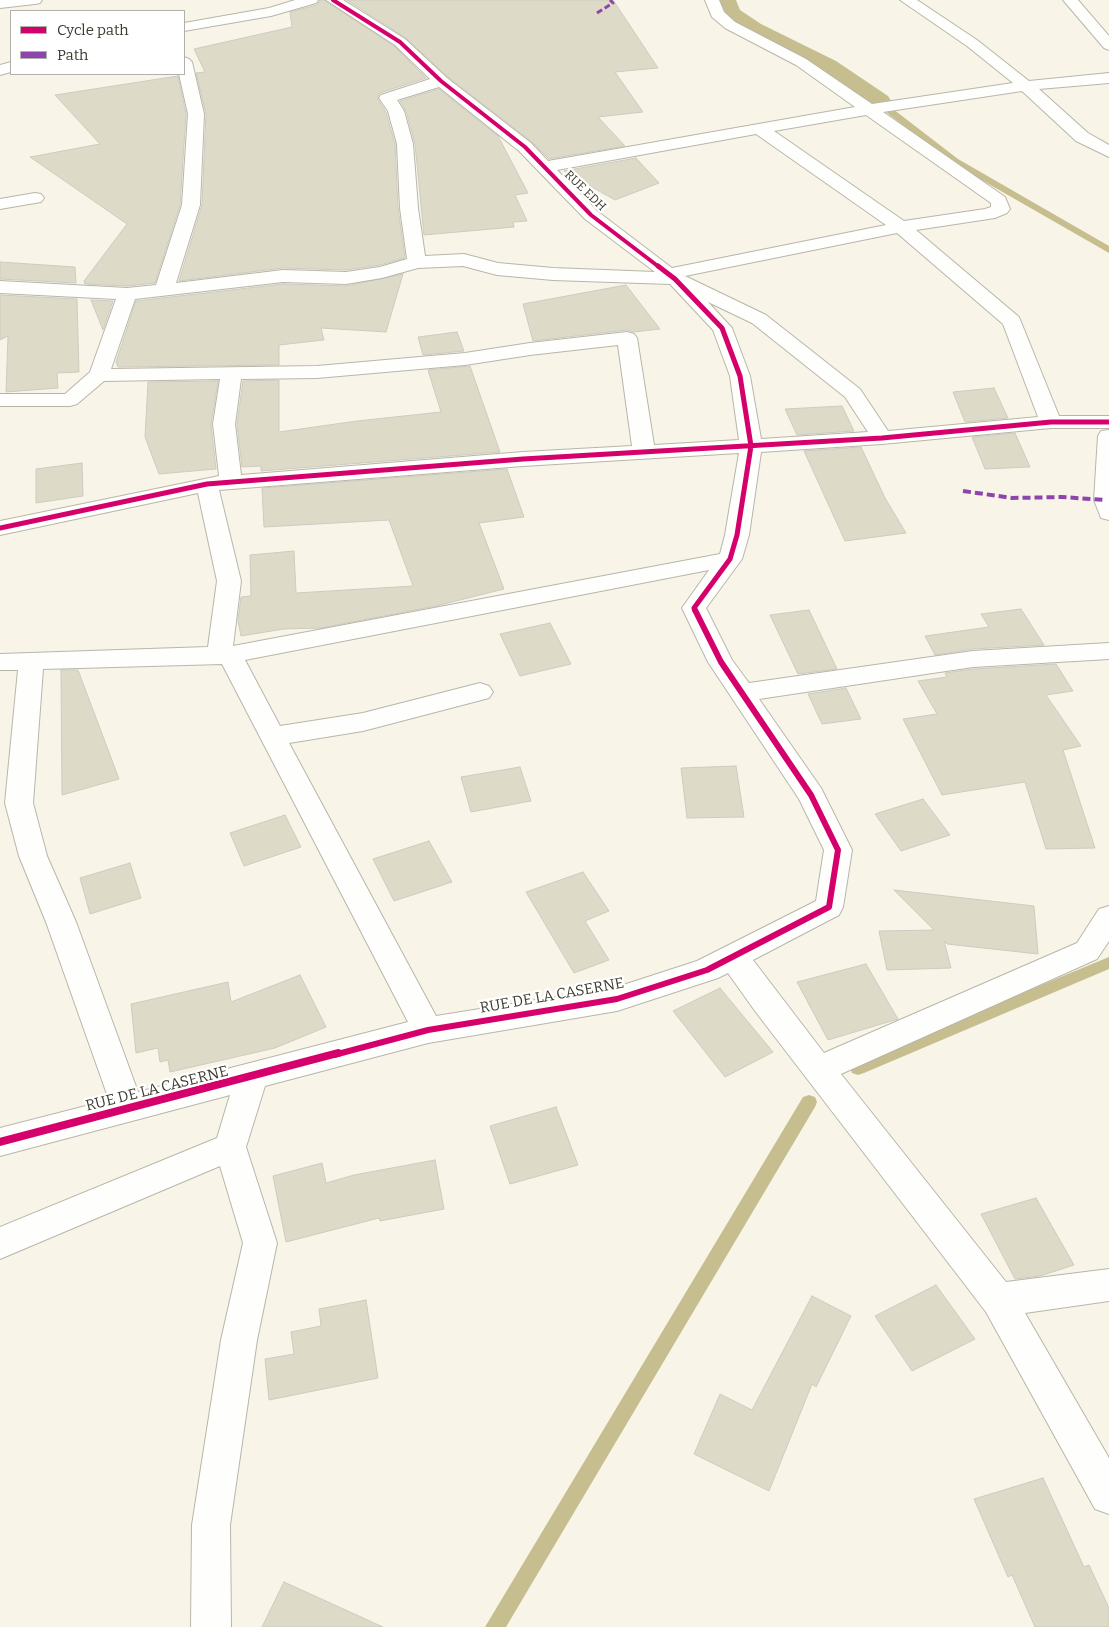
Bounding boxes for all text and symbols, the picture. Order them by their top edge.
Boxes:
legend [10,10,185,75]
text: Cycle path [57,21,129,39]
text: Path [57,46,88,64]
street label: RUE EDH [561,168,609,214]
street label: RUE DE LA CASERNE [478,974,626,1018]
street label: RUE DE LA CASERNE [84,1063,230,1115]

